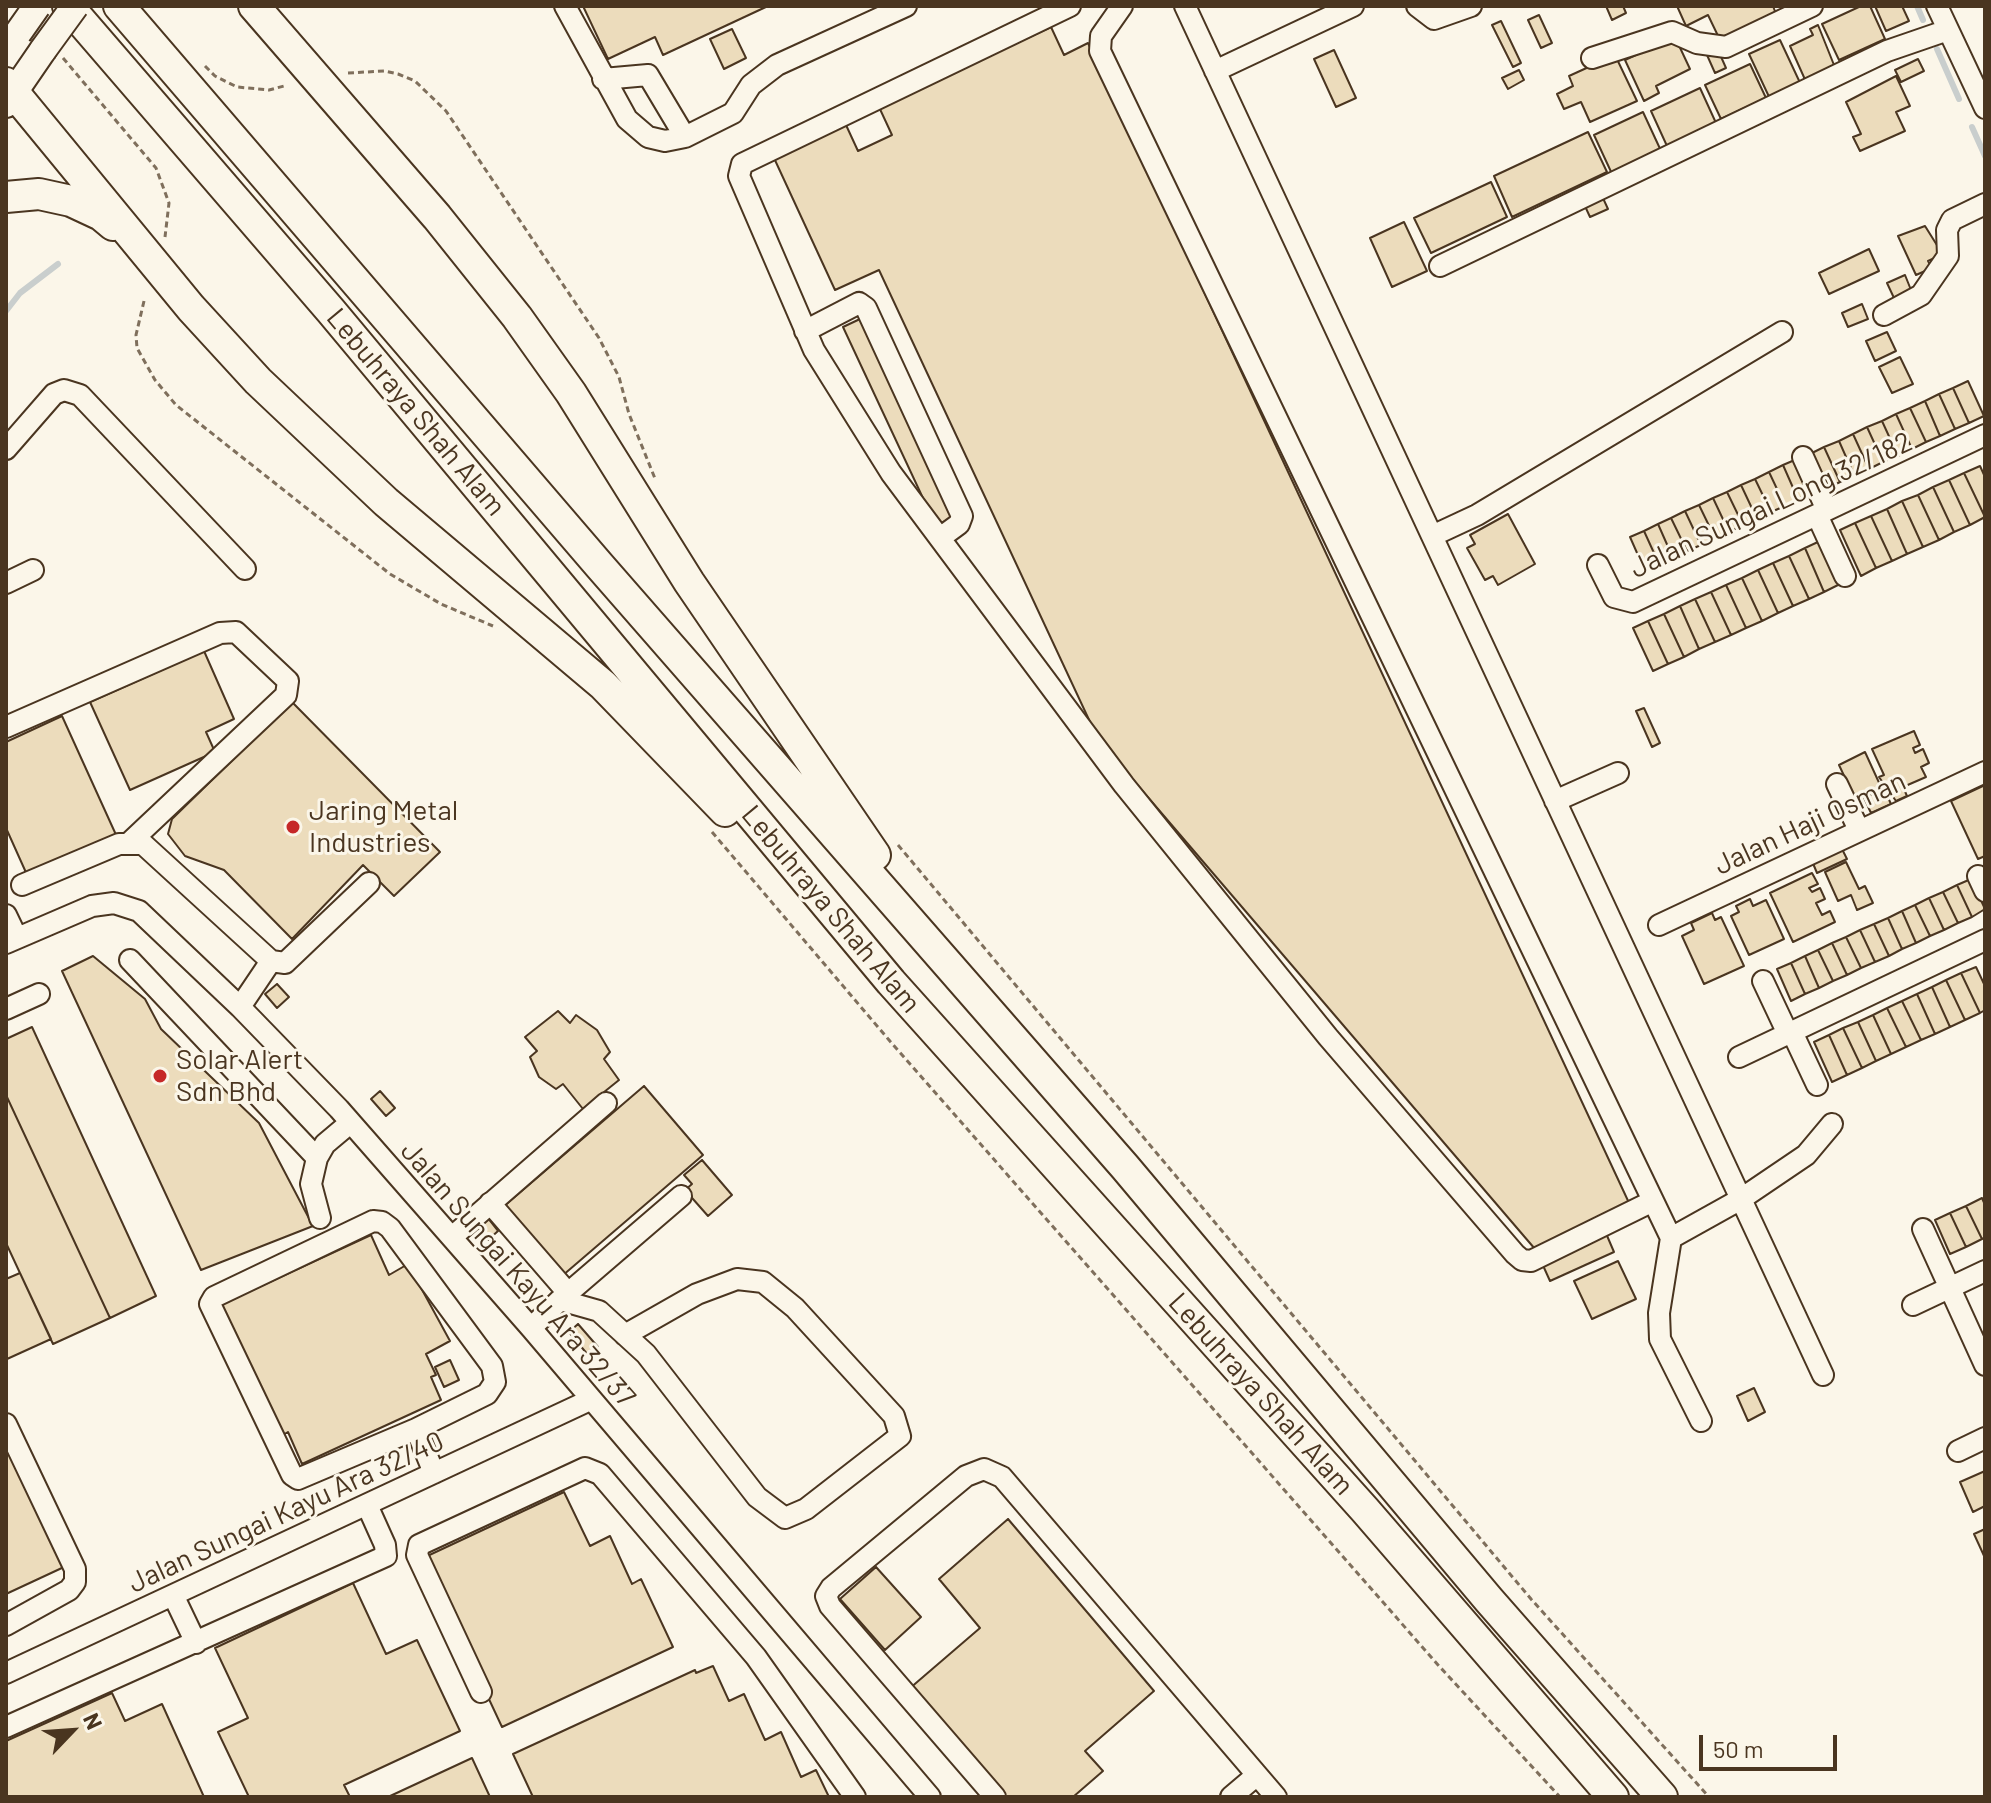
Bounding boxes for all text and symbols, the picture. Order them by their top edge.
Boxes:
street label: Lebuhraya Shah Alam [319,301,513,523]
street label: Jalan Sungai Long 32/182 [1625,425,1917,585]
street label: Jalan Haji Osman [1709,764,1911,882]
place label: Jaring Metal Industries [309,794,458,860]
street label: Lebuhraya Shah Alam [734,798,928,1020]
marker: Jaring Metal Industries [284,818,302,836]
place label: Solar Alert Sdn Bhd [176,1043,303,1109]
marker: Solar Alert Sdn Bhd [151,1067,169,1085]
street label: Jalan Sungai Kayu Ara 32/37 [394,1134,642,1414]
street label: Lebuhraya Shah Alam [1161,1286,1361,1502]
street label: Jalan Sungai Kayu Ara 32/40 [123,1424,449,1600]
north arrow [32,1691,112,1771]
text: N [79,1709,109,1733]
scale bar [1703,1719,1841,1769]
text: 50 m [1713,1734,1764,1763]

